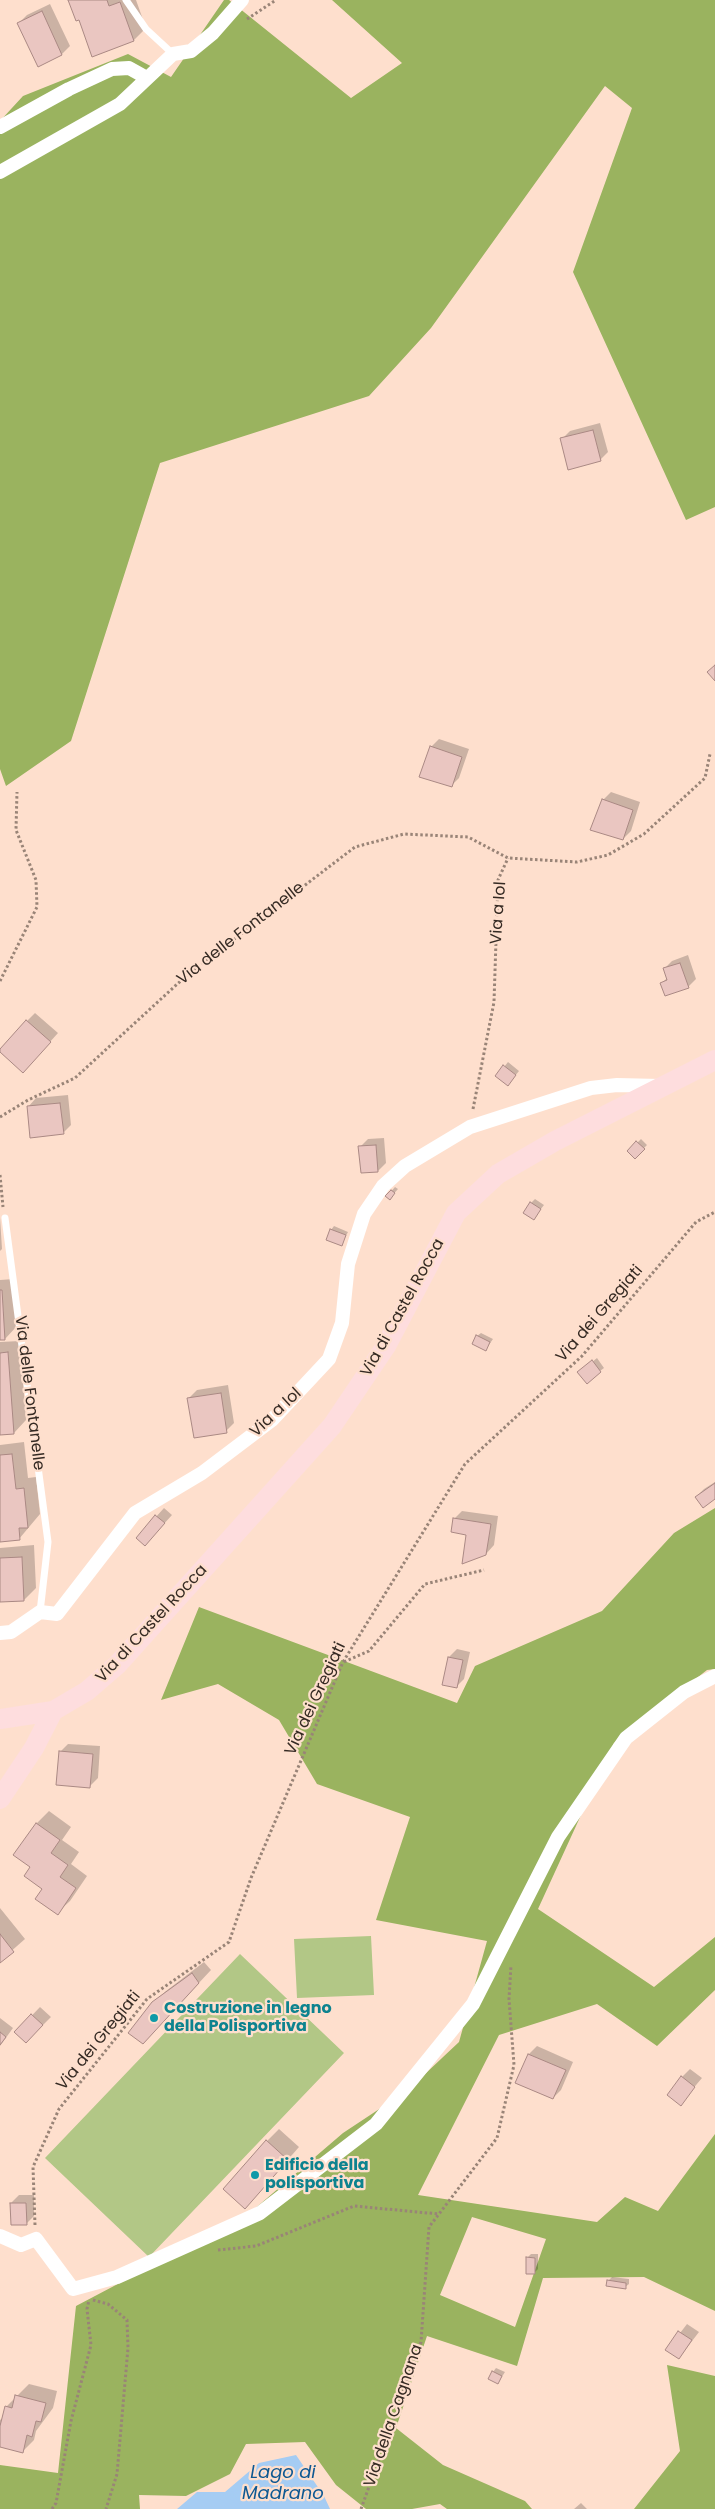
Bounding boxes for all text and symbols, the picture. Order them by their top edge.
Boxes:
street label: Via delle Fontanelle [174,878,308,990]
street label: Via a Iol [487,881,511,945]
street label: Via di Castel Rocca [357,1236,449,1380]
street label: Via dei Gregiati [553,1261,647,1367]
street label: Via delle Fontanelle [10,1315,48,1471]
street label: Via a Iol [246,1384,306,1442]
street label: Via di Castel Rocca [92,1561,212,1687]
street label: Via dei Gregiati [281,1639,351,1759]
street label: Via dei Gregiati [53,1987,145,2095]
place label: Costruzione in legno della Polisportiva [164,1999,332,2037]
marker: Costruzione in legno della Polisportiva [148,2012,160,2024]
place label: Edificio della polisportiva [265,2156,369,2194]
marker: Edificio della polisportiva [249,2169,261,2181]
street label: Via della Cagnana [361,2342,427,2490]
water label: Lago di Madrano [242,2462,324,2504]

